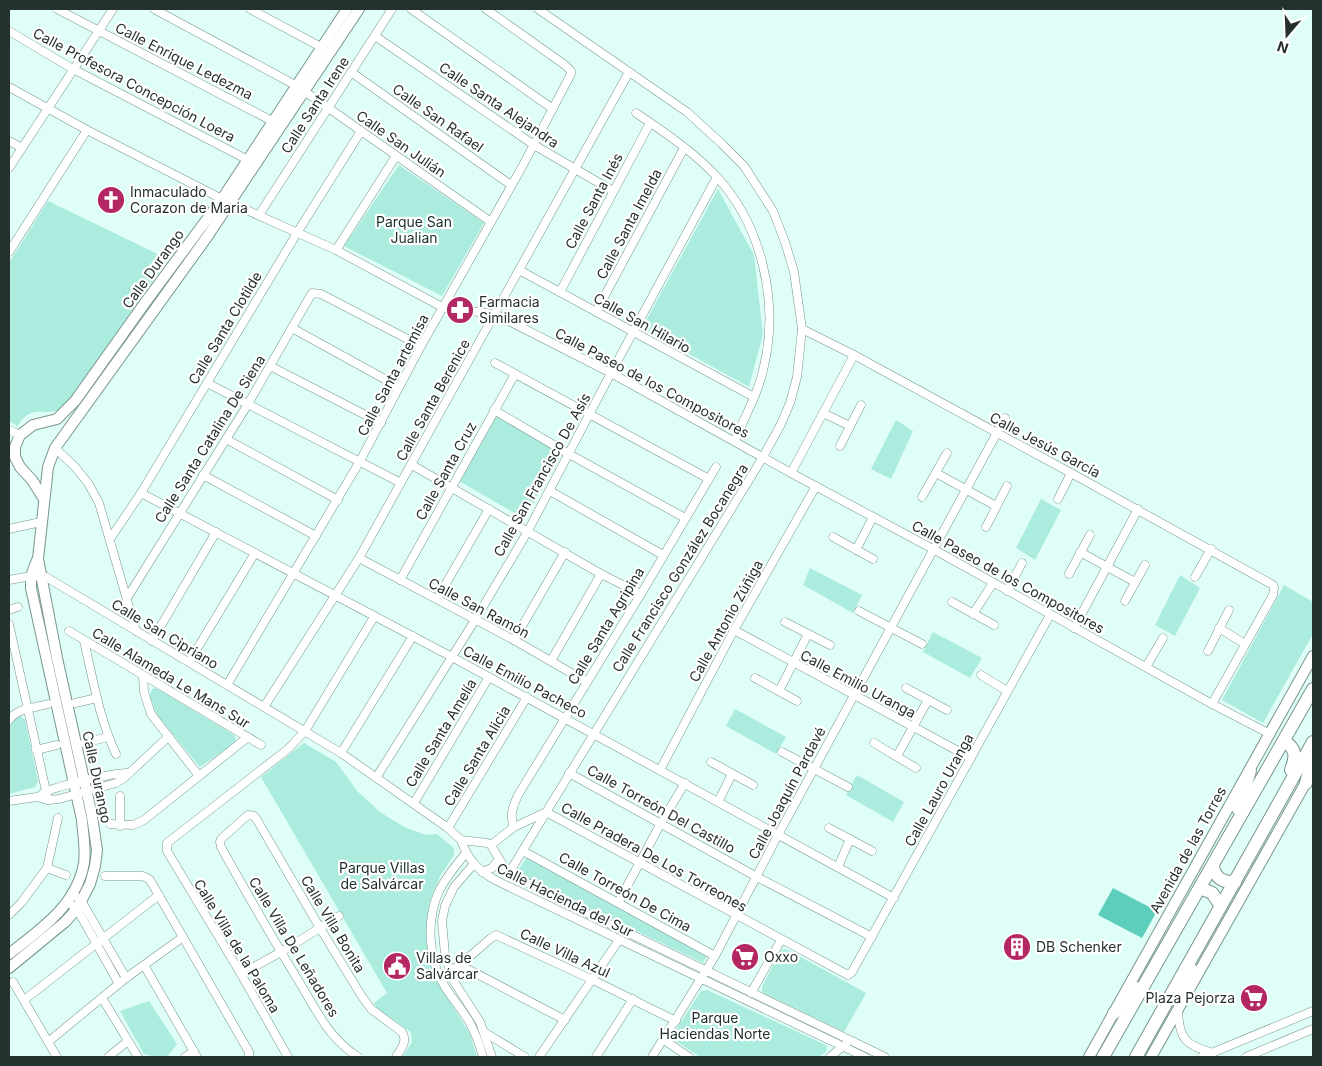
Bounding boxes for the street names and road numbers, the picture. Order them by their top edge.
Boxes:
street label: Calle Enrique Ledezma [113,18,256,103]
street label: Calle Profesora Concepción Loera [30,24,238,145]
street label: Calle Santa Irene [277,53,352,156]
street label: Calle Santa Alejandra [436,58,562,151]
street label: Calle San Rafael [390,80,487,155]
street label: Calle San Julián [353,106,449,181]
street label: Calle Santa Inés [561,150,626,252]
street label: Calle Santa Imelda [592,166,665,282]
street label: Calle Durango [118,226,187,312]
street label: Calle Santa Clotilde [184,268,265,387]
street label: Calle San Hilario [591,289,694,356]
street label: Calle Santa artemisa [353,311,432,439]
street label: Calle Paseo de los Compositores [552,324,752,441]
street label: Calle Santa Berenice [392,336,473,464]
street label: Calle Santa Catalina De Siena [151,352,268,526]
street label: Calle San Francisco De Asís [489,390,594,560]
street label: Calle Jesús García [987,408,1103,481]
street label: Calle Santa Cruz [411,419,480,523]
street label: Calle Francisco González Bocanegra [608,460,751,675]
street label: Calle Paseo de los Compositores [909,516,1107,637]
street label: Calle Antonio Zúñiga [685,557,766,685]
street label: Calle Santa Agripina [564,564,647,687]
street label: Calle San Ramón [426,574,533,641]
street label: Calle San Cipriano [109,595,222,672]
street label: Calle Alameda Le Mans Sur [89,624,253,732]
street label: Calle Emilio Pacheco [460,642,590,721]
street label: Calle Emilio Uranga [798,646,919,721]
street label: Calle Santa Amelía [402,676,480,790]
street label: Calle Santa Alicia [440,702,513,809]
street label: Calle Joaquín Pardavé [744,724,829,862]
street label: Calle Durango [79,729,116,825]
street label: Calle Lauro Uranga [900,730,977,849]
street label: Calle Torreón Del Castillo [584,761,738,856]
street label: Avenida de las Torres [1146,783,1229,916]
street label: Calle Pradera De Los Torreones [558,798,750,915]
street label: Calle Torreón De Cima [556,848,694,935]
street label: Calle Hacienda del Sur [494,859,636,940]
street label: Calle Villa Bonita [298,872,369,975]
street label: Calle Villa De Leñadores [246,874,343,1020]
street label: Calle Villa de la Paloma [191,876,284,1016]
street label: Calle Villa Azul [517,924,613,981]

